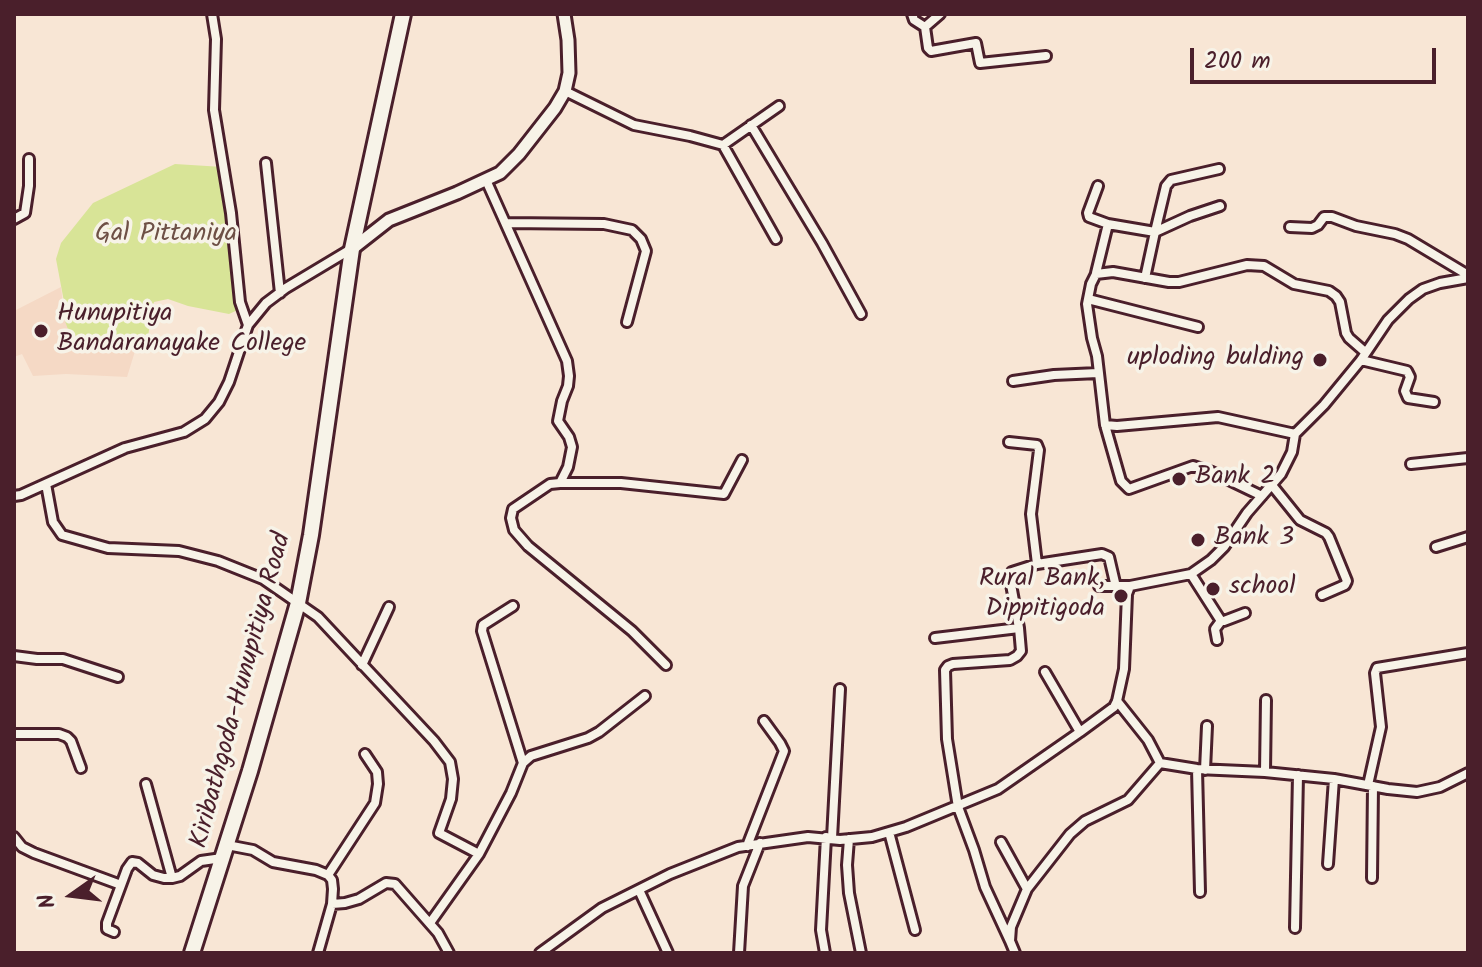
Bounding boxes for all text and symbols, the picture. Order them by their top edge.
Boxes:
scale bar [1194,32,1440,82]
text: 200 m [1204,42,1271,81]
park label: Gal Pittaniya [95,220,237,252]
place label: Hunupitiya Bandaranayake College [57,300,306,362]
marker: Hunupitiya Bandaranayake College [32,322,50,340]
place label: uploding bulding [1127,344,1304,376]
marker: uploding bulding [1311,351,1329,369]
place label: Bank 2 [1195,463,1275,495]
marker: Bank 2 [1170,470,1188,488]
place label: Bank 3 [1214,524,1294,556]
street label: Kiribathgoda-Hunupitiya Road [186,530,300,852]
marker: Bank 3 [1189,531,1207,549]
place label: Rural Bank, Dippitigoda [979,565,1105,626]
place label: school [1229,573,1296,605]
marker: school [1204,580,1222,598]
marker: Rural Bank, Dippitigoda [1112,587,1130,605]
north arrow [32,855,112,935]
text: N [30,890,67,912]

